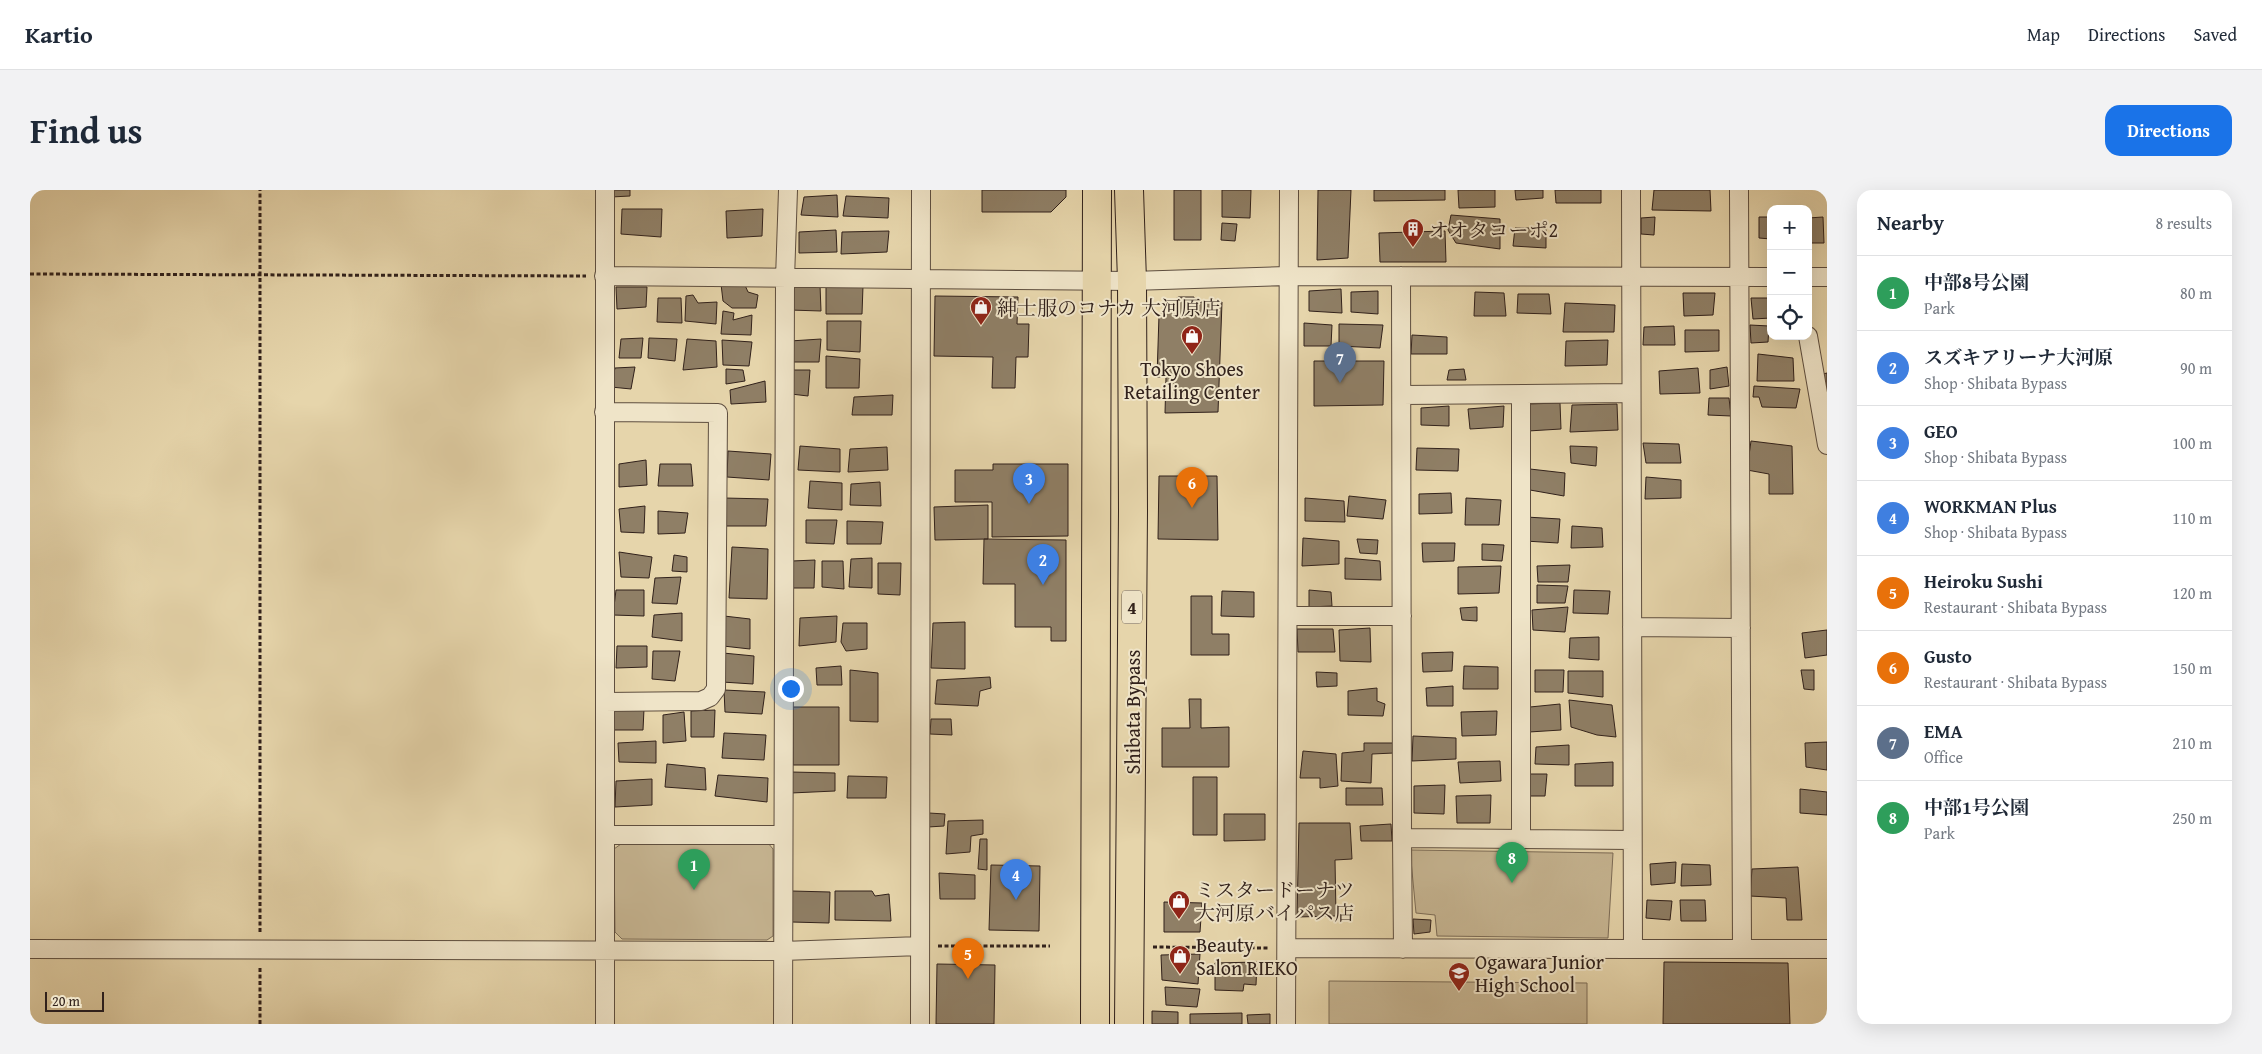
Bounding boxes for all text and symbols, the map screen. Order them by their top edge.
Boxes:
text: Kartio [25,17,93,52]
text: Map [2027,21,2060,48]
text: Directions [2088,21,2165,48]
text: Saved [2193,21,2237,48]
text: Find us [30,105,143,156]
button: Directions [2105,105,2232,156]
map controls [1767,205,1812,340]
button: + [1767,205,1812,250]
text: Nearby [1877,207,1944,238]
text: 8 results [2155,211,2212,235]
place label: オオタコーポ2 [1429,215,1558,244]
building icon: オオタコーポ2 [1401,217,1425,248]
button: − [1767,250,1812,295]
text: 中部8号公園 [1924,268,2029,296]
text: 1 [1889,281,1897,305]
text: 80 m [2180,281,2212,305]
place label: 紳士服のコナカ 大河原店 [997,293,1221,322]
shop icon: 紳士服のコナカ 大河原店 [969,295,993,326]
button: locate [1767,295,1812,340]
text: Park [1924,296,1955,320]
shop icon: Tokyo Shoes Retailing Center [1180,324,1204,355]
pin: 7 [1324,342,1356,383]
text: スズキアリーナ大河原 [1924,343,2113,371]
place label: Tokyo Shoes Retailing Center [1124,354,1260,406]
text: 2 [1889,356,1897,380]
text: 90 m [2180,356,2212,380]
text: Shop · Shibata Bypass [1924,371,2067,395]
text: GEO [1924,417,1958,445]
text: 3 [1889,431,1897,455]
text: 100 m [2172,431,2212,455]
text: Shop · Shibata Bypass [1924,445,2067,469]
pin: 3 [1013,463,1045,504]
pin: 6 [1176,467,1208,508]
text: WORKMAN Plus [1924,492,2057,520]
text: 4 [1889,506,1897,530]
text: 110 m [2172,506,2212,530]
text: Shop · Shibata Bypass [1924,520,2067,544]
pin: 2 [1027,544,1059,585]
text: Heiroku Sushi [1924,567,2043,595]
text: 5 [1889,581,1897,605]
text: 120 m [2172,581,2212,605]
road number: 4 [1122,591,1142,624]
text: Restaurant · Shibata Bypass [1924,595,2107,619]
text: Gusto [1924,642,1972,670]
street label: Shibata Bypass [1118,650,1147,774]
text: 6 [1889,656,1897,680]
text: 150 m [2172,656,2212,680]
text: Restaurant · Shibata Bypass [1924,670,2107,694]
your location [778,676,804,702]
text: EMA [1924,717,1963,745]
text: 7 [1889,731,1897,755]
text: 210 m [2172,731,2212,755]
text: Office [1924,745,1963,769]
text: 中部1号公園 [1924,793,2029,821]
text: 8 [1889,806,1897,830]
text: 250 m [2172,806,2212,830]
text: Park [1924,821,1955,845]
pin: 8 [1496,842,1528,883]
pin: 1 [678,849,710,890]
pin: 4 [1000,859,1032,900]
place label: ミスタードーナツ 大河原バイパス店 [1195,875,1355,927]
shop icon: ミスタードーナツ 大河原バイパス店 [1167,889,1191,920]
place label: Beauty Salon RIEKO [1196,930,1298,982]
pin: 5 [952,938,984,979]
shop icon: Beauty Salon RIEKO [1168,944,1192,975]
place label: Ogawara Junior High School [1475,947,1604,999]
school or university icon: Ogawara Junior High School [1447,961,1471,992]
scale bar [45,989,104,1012]
text: 20 m [52,991,80,1011]

